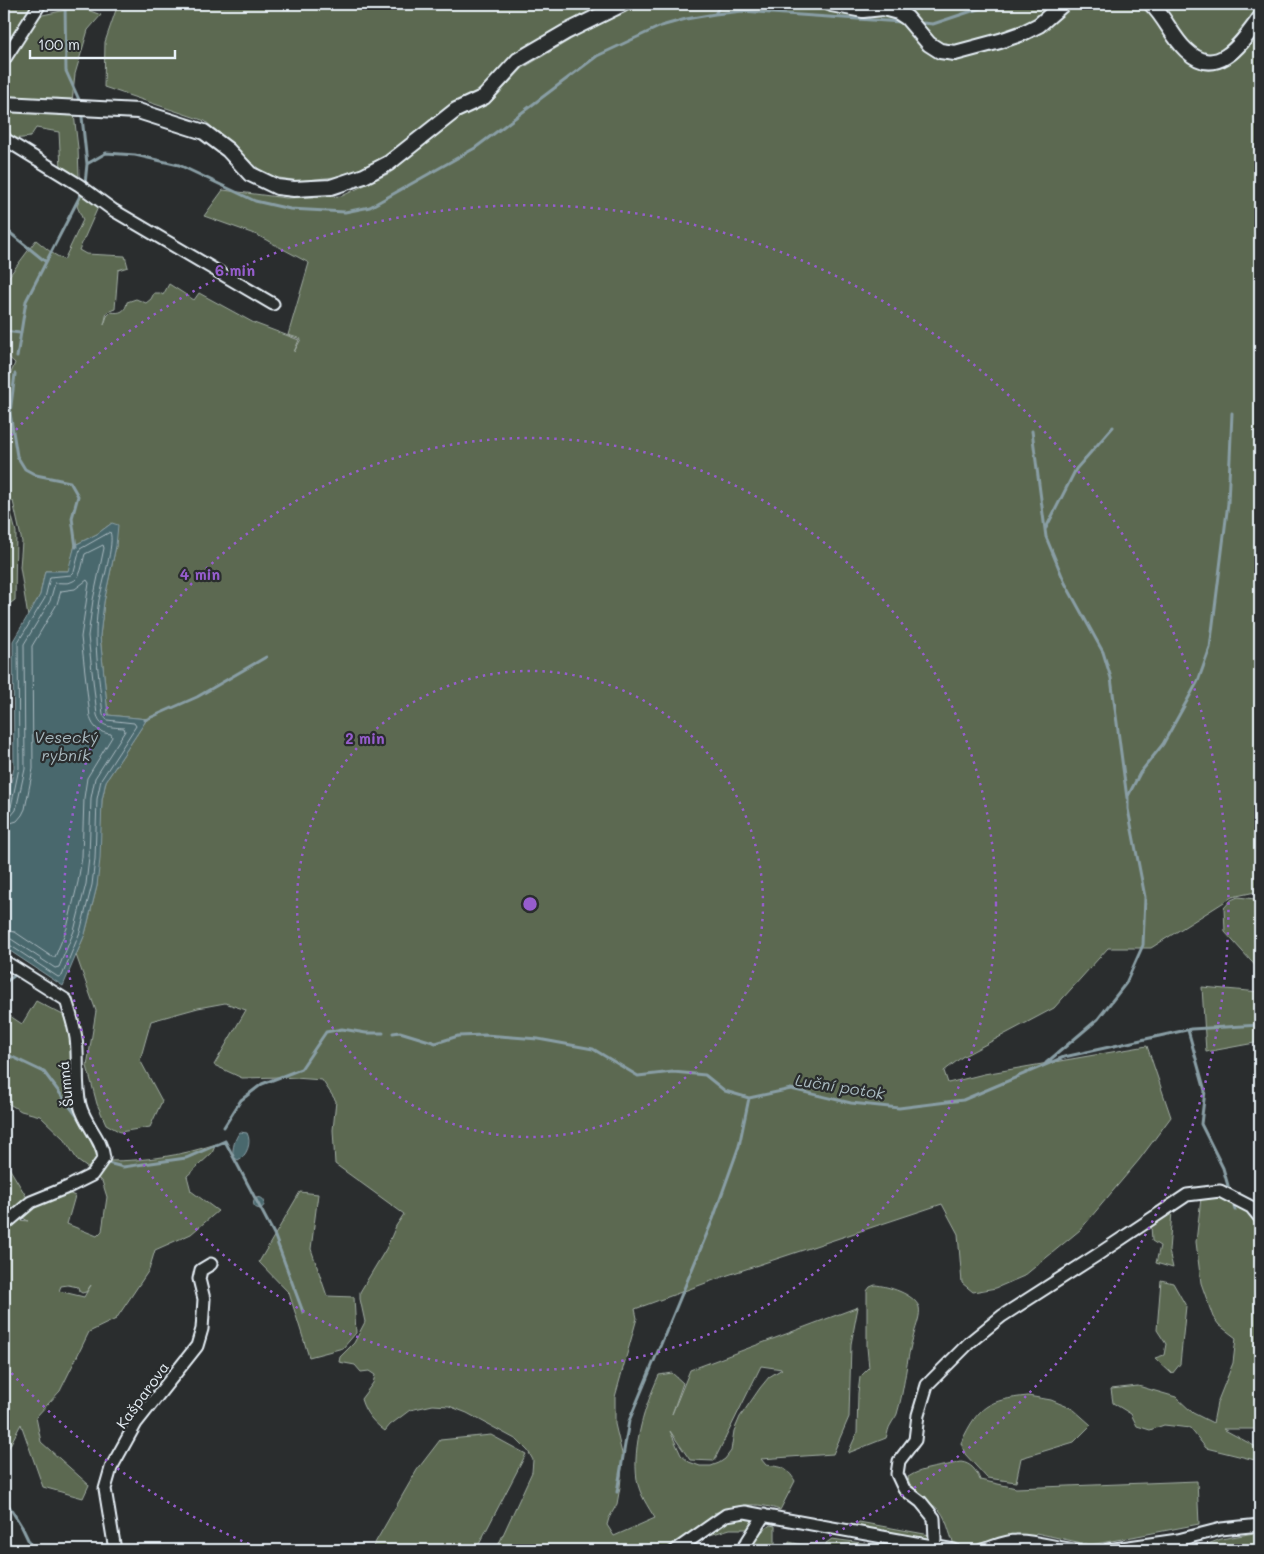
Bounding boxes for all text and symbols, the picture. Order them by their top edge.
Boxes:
scale bar [30,28,175,60]
text: 100 m [38,34,80,54]
text: 6 min [215,260,255,280]
text: 4 min [180,564,220,584]
water label: Vesecký rybník [34,726,99,765]
text: 2 min [345,728,385,748]
centre of rings [521,895,539,913]
street label: Šumná [53,1060,77,1108]
water label: Luční potok [794,1069,887,1103]
street label: Kašparova [111,1358,173,1432]

